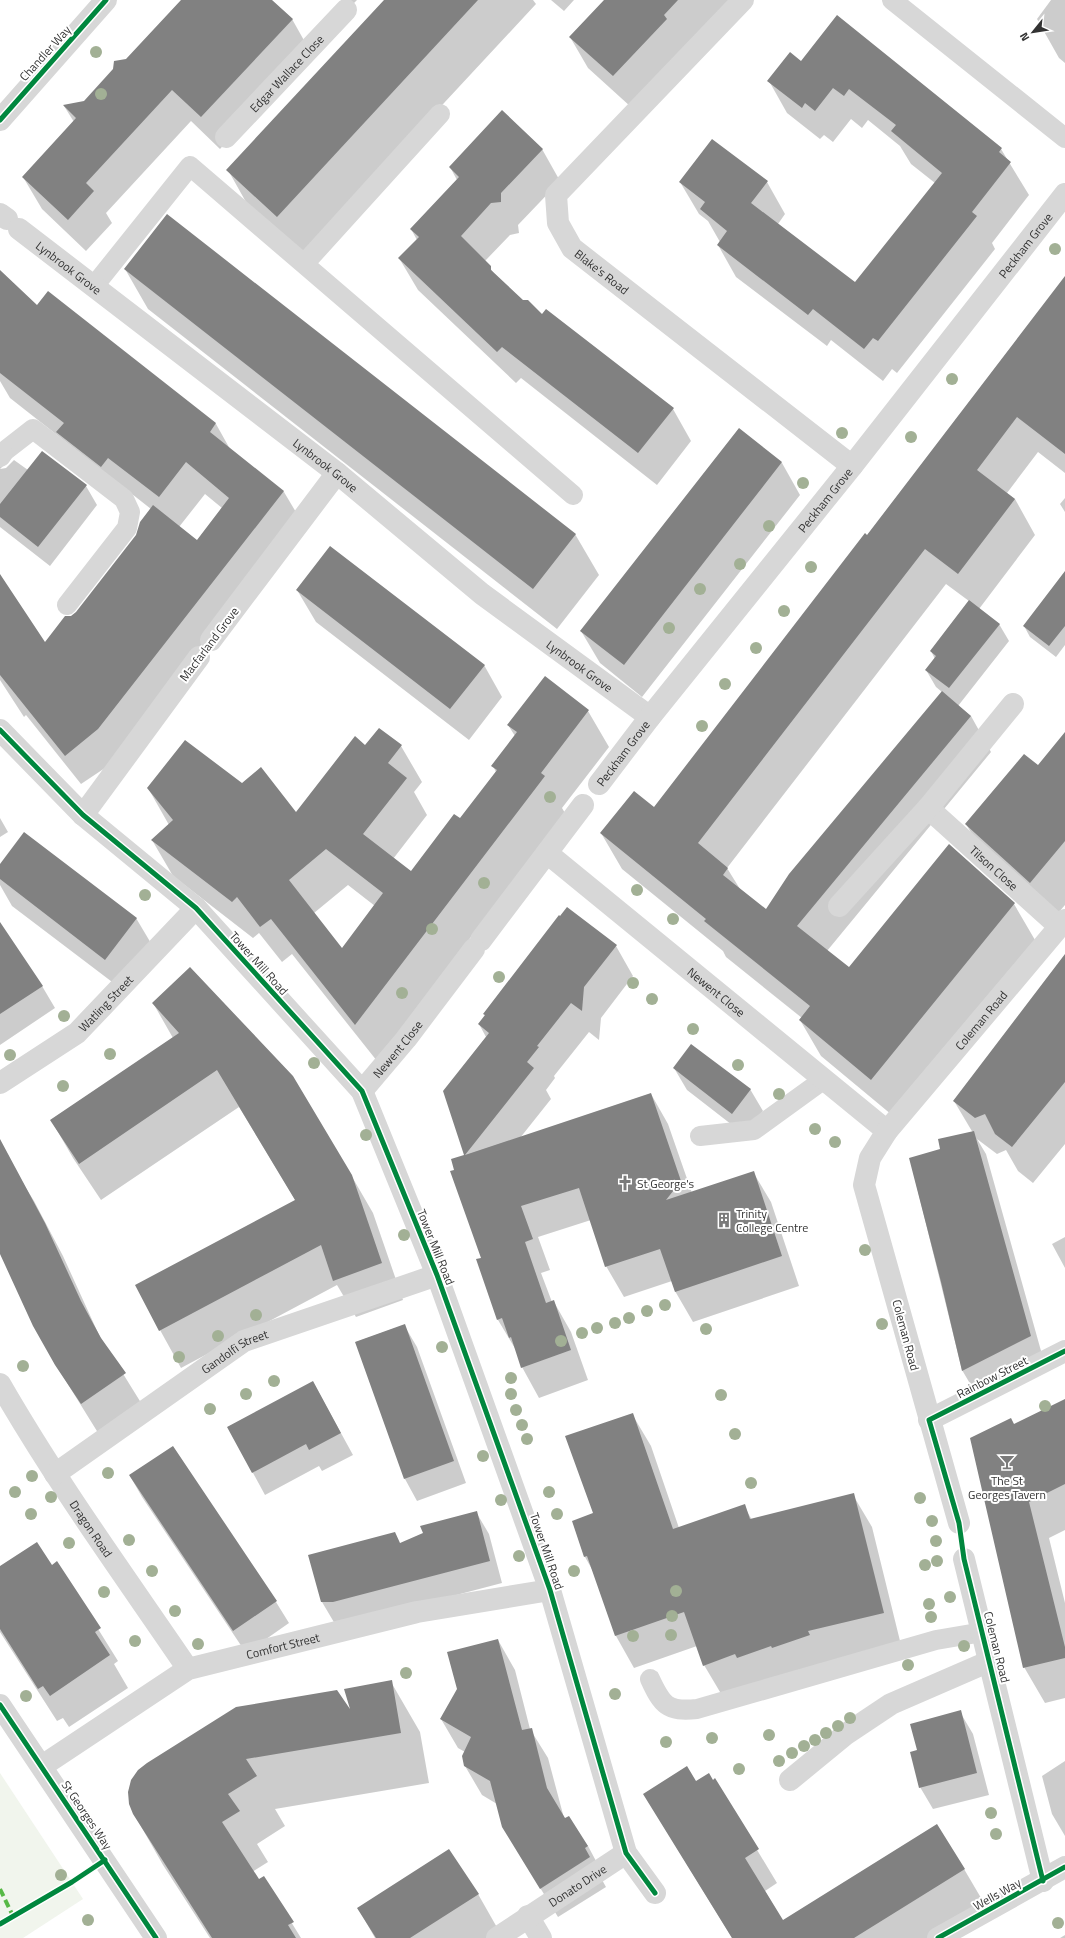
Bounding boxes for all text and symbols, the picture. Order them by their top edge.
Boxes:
north arrow [1013,12,1053,52]
street label: Chandler Way [15,21,75,85]
street label: Edgar Wallace Close [245,30,328,116]
text: N [1016,30,1033,44]
street label: Peckham Grove [993,208,1057,282]
street label: Lynbrook Grove [32,236,106,299]
street label: Blake's Road [571,244,633,299]
street label: Lynbrook Grove [289,433,363,497]
street label: Peckham Grove [793,463,857,536]
street label: Macfarland Grove [175,603,243,685]
street label: Lynbrook Grove [543,635,617,696]
street label: Peckham Grove [591,716,654,790]
street label: Tilson Close [965,840,1023,895]
street label: Tower Mill Road [225,927,293,999]
street label: Newent Close [683,962,750,1021]
street label: Watling Street [74,970,138,1036]
street label: Coleman Road [950,986,1011,1054]
street label: Newent Close [368,1016,427,1082]
church icon: St George's [616,1174,634,1192]
place label: St George's [637,1174,695,1193]
place label: Trinity College Centre [736,1204,808,1237]
street label: Tower Mill Road [412,1206,460,1288]
building icon: Trinity College Centre [715,1211,733,1229]
street label: Coleman Road [887,1297,925,1373]
street label: Gandolfi Street [197,1324,271,1378]
street label: Rainbow Street [953,1351,1032,1403]
bar icon: The St Georges Tavern [998,1453,1016,1471]
place label: The St Georges Tavern [968,1471,1046,1504]
street label: Dragon Road [65,1496,118,1561]
street label: Tower Mill Road [525,1510,569,1592]
street label: Coleman Road [979,1609,1015,1685]
street label: Comfort Street [244,1627,322,1664]
street label: St Georges Way [57,1777,117,1854]
street label: Donato Drive [544,1859,610,1911]
street label: Wells Way [969,1873,1025,1915]

